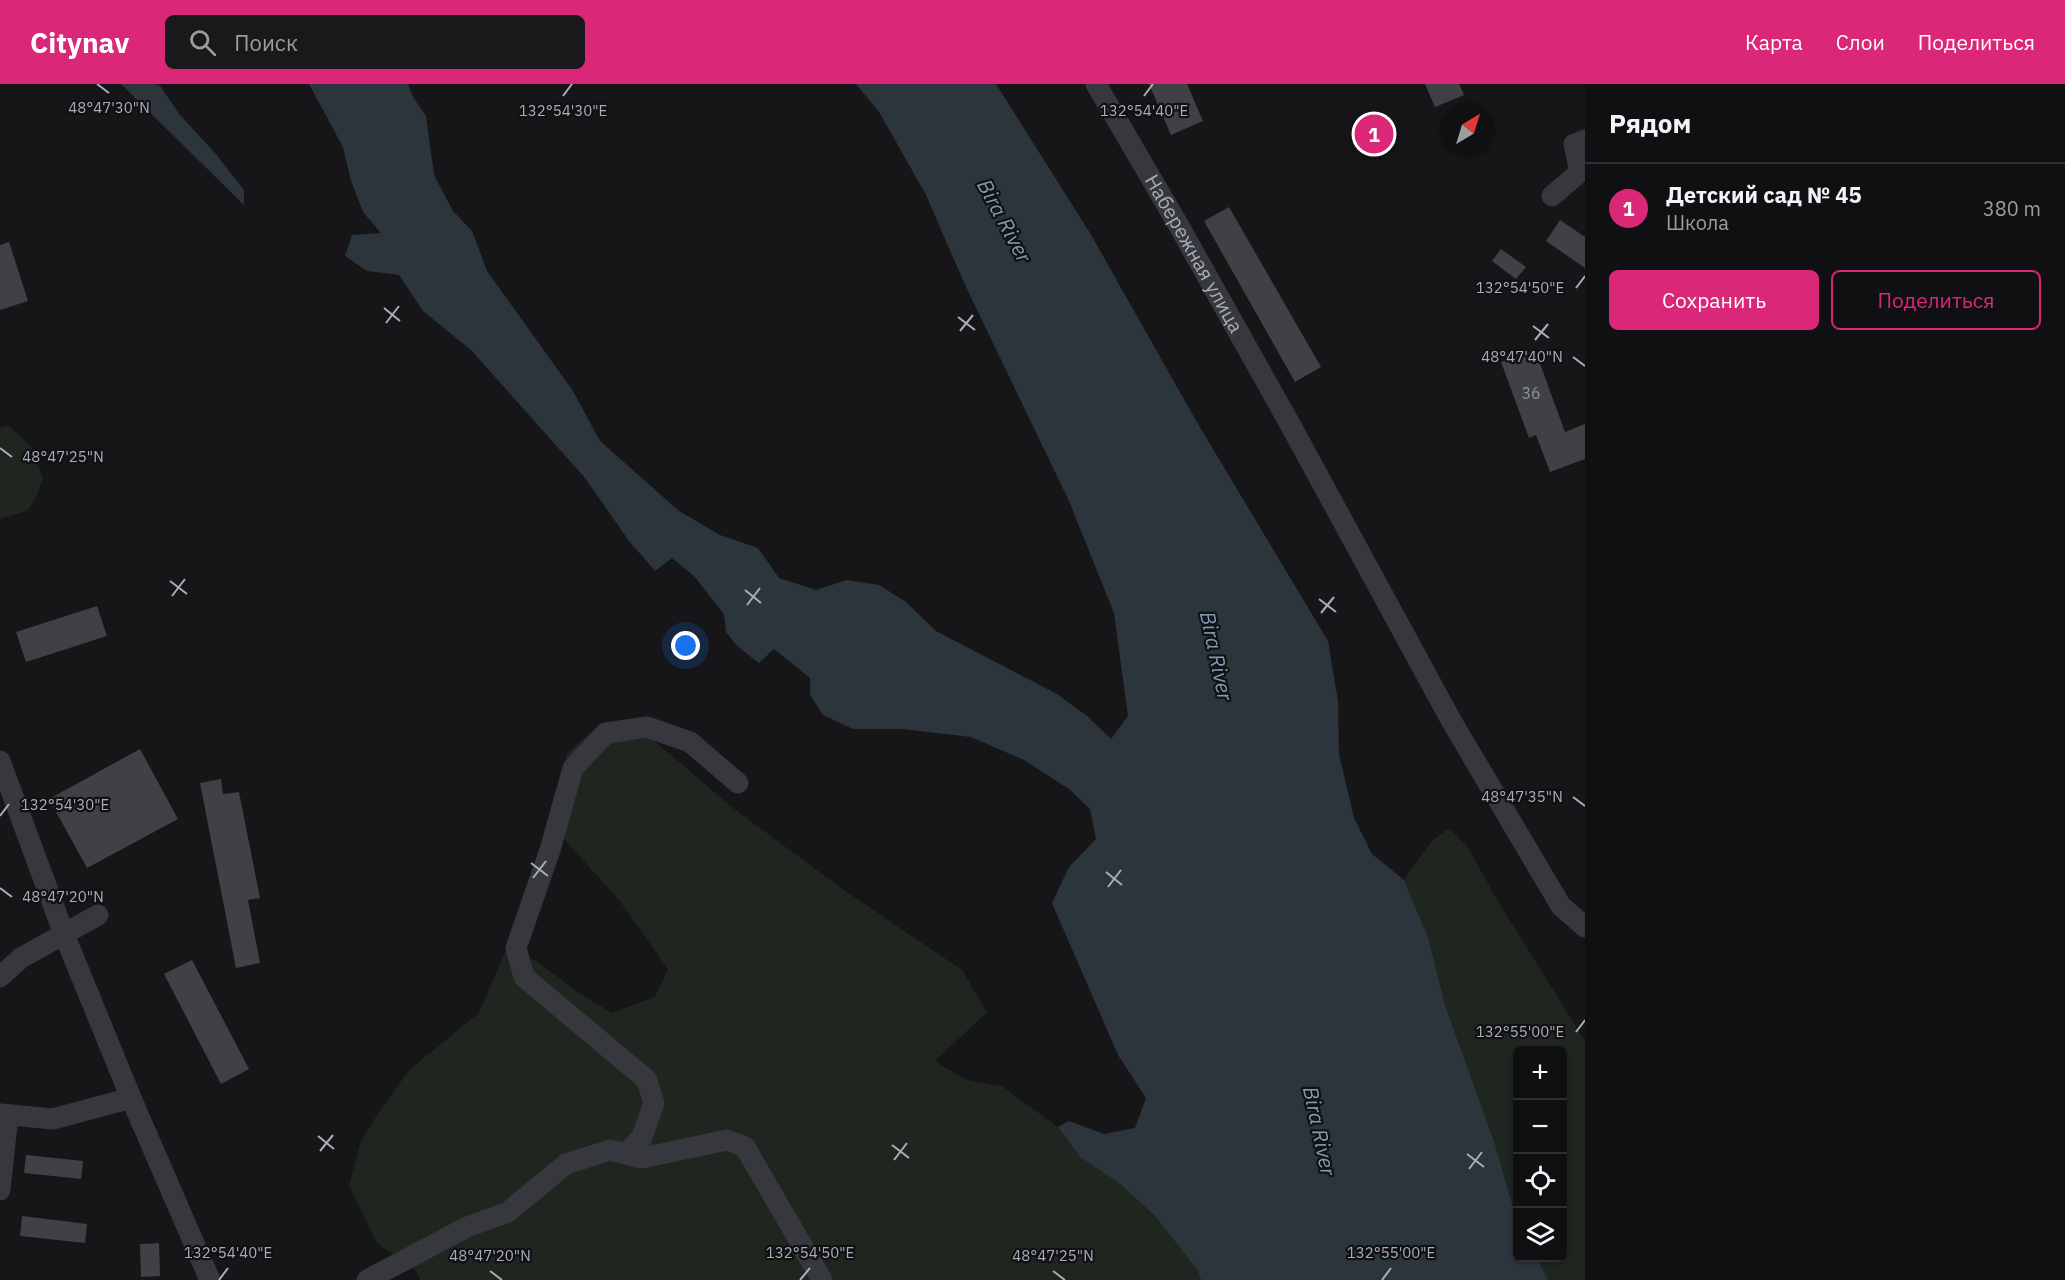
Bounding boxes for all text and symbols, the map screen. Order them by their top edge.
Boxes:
search box [165,15,585,69]
text: Citynav [30,24,129,61]
icon: search [186,26,219,59]
text: Поиск [234,28,298,57]
text: Карта [1745,28,1803,56]
text: Слои [1836,28,1885,56]
text: Поделиться [1918,28,2035,56]
text: 48°47'30"N [68,98,150,117]
text: 132°54'30"E [519,101,607,120]
text: 132°54'40"E [1100,101,1188,120]
north arrow [1441,102,1495,156]
text: Рядом [1609,106,1691,140]
pin: 1 [1354,112,1394,156]
street label: Набережная улица [1139,169,1250,338]
water label: Bira River [971,174,1039,268]
text: Детский сад № 45 [1666,180,1862,209]
text: 1 [1623,195,1635,222]
text: 380 m [1983,195,2041,222]
text: Школа [1666,209,1729,236]
button: Сохранить [1609,270,1819,330]
button: Поделиться [1831,270,2041,330]
text: 132°54'50"E [1476,278,1564,297]
text: 48°47'40"N [1481,347,1563,366]
house number: 36 [1521,383,1541,403]
text: 48°47'25"N [22,447,104,466]
water label: Bira River [1194,609,1240,704]
your location [671,631,700,660]
text: 48°47'35"N [1481,787,1563,806]
text: 132°54'30"E [21,795,109,814]
text: 48°47'20"N [22,887,104,906]
text: 132°55'00"E [1476,1022,1564,1041]
map controls [1513,1046,1567,1262]
button: + [1513,1046,1567,1100]
water label: Bira River [1297,1084,1343,1179]
button: − [1513,1100,1567,1154]
button: locate [1513,1154,1567,1208]
button: layers [1513,1208,1567,1262]
text: 132°54'40"E [184,1243,272,1262]
text: 132°54'50"E [766,1243,854,1262]
text: 132°55'00"E [1347,1243,1435,1262]
text: 48°47'20"N [449,1246,531,1265]
text: 48°47'25"N [1012,1246,1094,1265]

